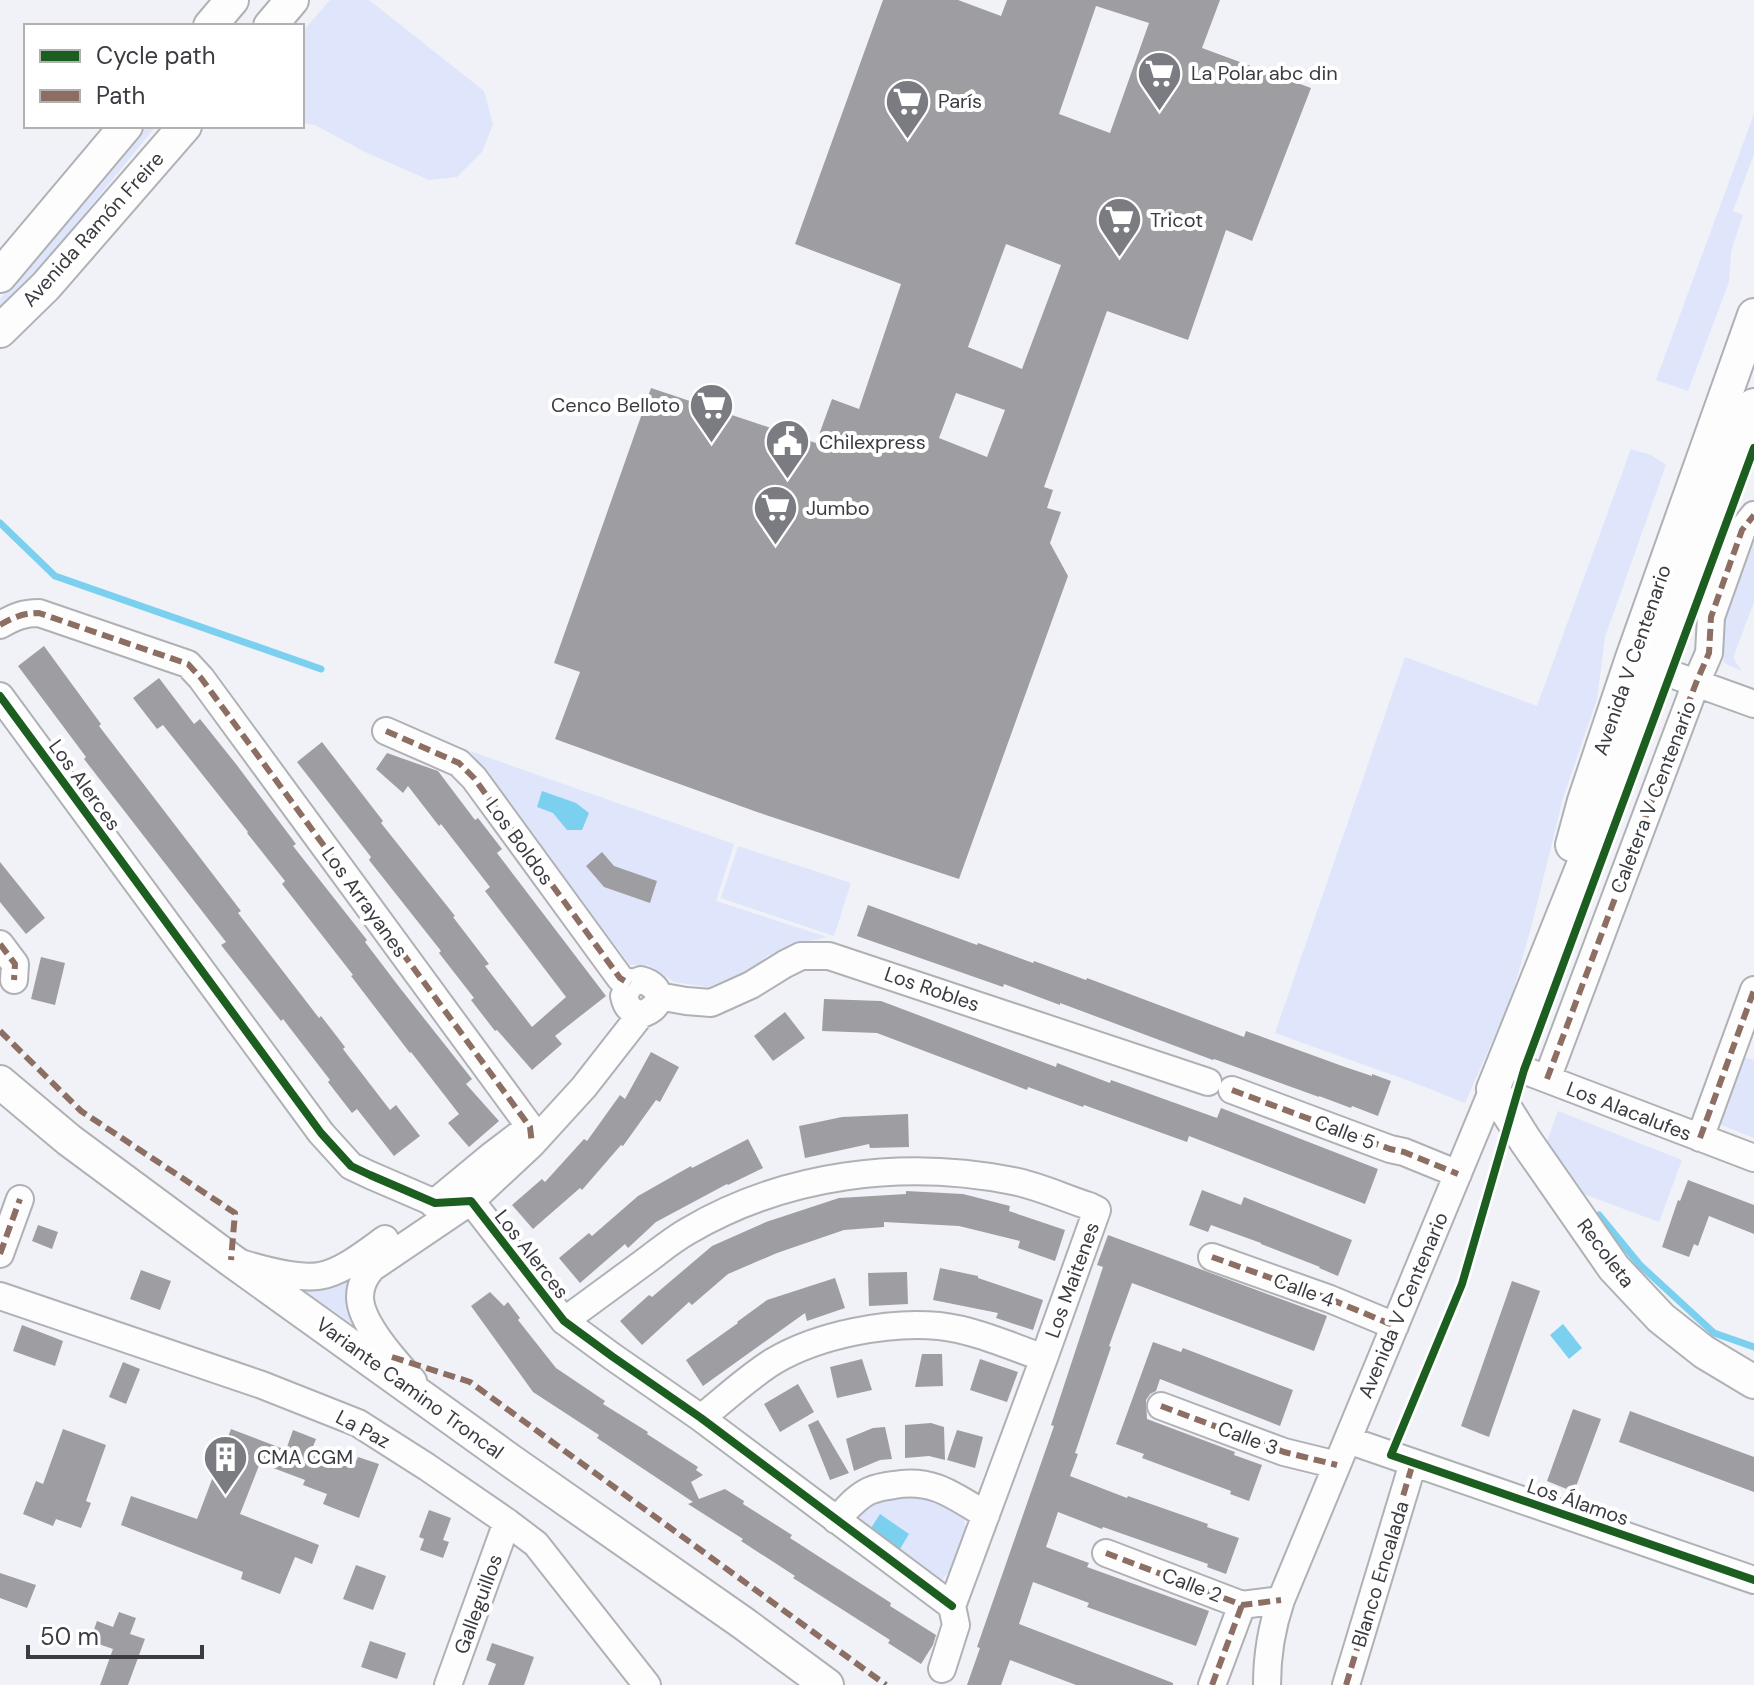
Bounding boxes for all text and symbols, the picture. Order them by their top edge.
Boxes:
legend [24,24,304,128]
text: Cycle path [96,40,215,71]
supermarket icon: La Polar abc din [1136,49,1184,112]
place label: La Polar abc din [1191,60,1338,86]
supermarket icon: París [883,77,931,140]
text: Path [96,80,145,111]
place label: París [938,88,982,114]
street label: Avenida Ramón Freire [16,146,170,312]
supermarket icon: Tricot [1095,196,1143,259]
place label: Tricot [1150,207,1203,233]
supermarket icon: Cenco Belloto [687,381,735,444]
place label: Cenco Belloto [551,392,680,418]
public building icon: Chilexpress [764,418,812,481]
place label: Chilexpress [819,429,926,455]
supermarket icon: Jumbo [751,484,799,547]
place label: Jumbo [806,495,870,521]
street label: Avenida V Centenario [1587,561,1677,759]
street label: Caletera V Centenario [1604,697,1702,897]
street label: Los Alerces [43,734,127,836]
street label: Los Boldos [480,794,560,890]
street label: Los Arrayanes [316,842,414,962]
street label: Los Robles [881,961,983,1017]
street label: Los Alacalufes [1563,1075,1695,1147]
street label: Calle 5 [1311,1109,1379,1155]
street label: Los Alerces [489,1204,575,1304]
street label: Avenida V Centenario [1352,1208,1454,1402]
street label: Recoleta [1572,1213,1640,1293]
street label: Los Maitenes [1039,1218,1105,1342]
street label: Calle 4 [1270,1267,1338,1313]
street label: Variante Camino Troncal [311,1311,509,1465]
street label: La Paz [331,1404,395,1454]
street label: Calle 3 [1214,1415,1282,1461]
building icon: CMA CGM [202,1433,250,1496]
place label: CMA CGM [257,1444,353,1470]
street label: Los Álamos [1524,1473,1632,1531]
street label: Blanco Encalada [1345,1498,1415,1650]
street label: Galleguillos [448,1550,508,1658]
street label: Calle 2 [1158,1562,1226,1608]
scale bar [28,1609,202,1659]
text: 50 m [40,1621,99,1652]

